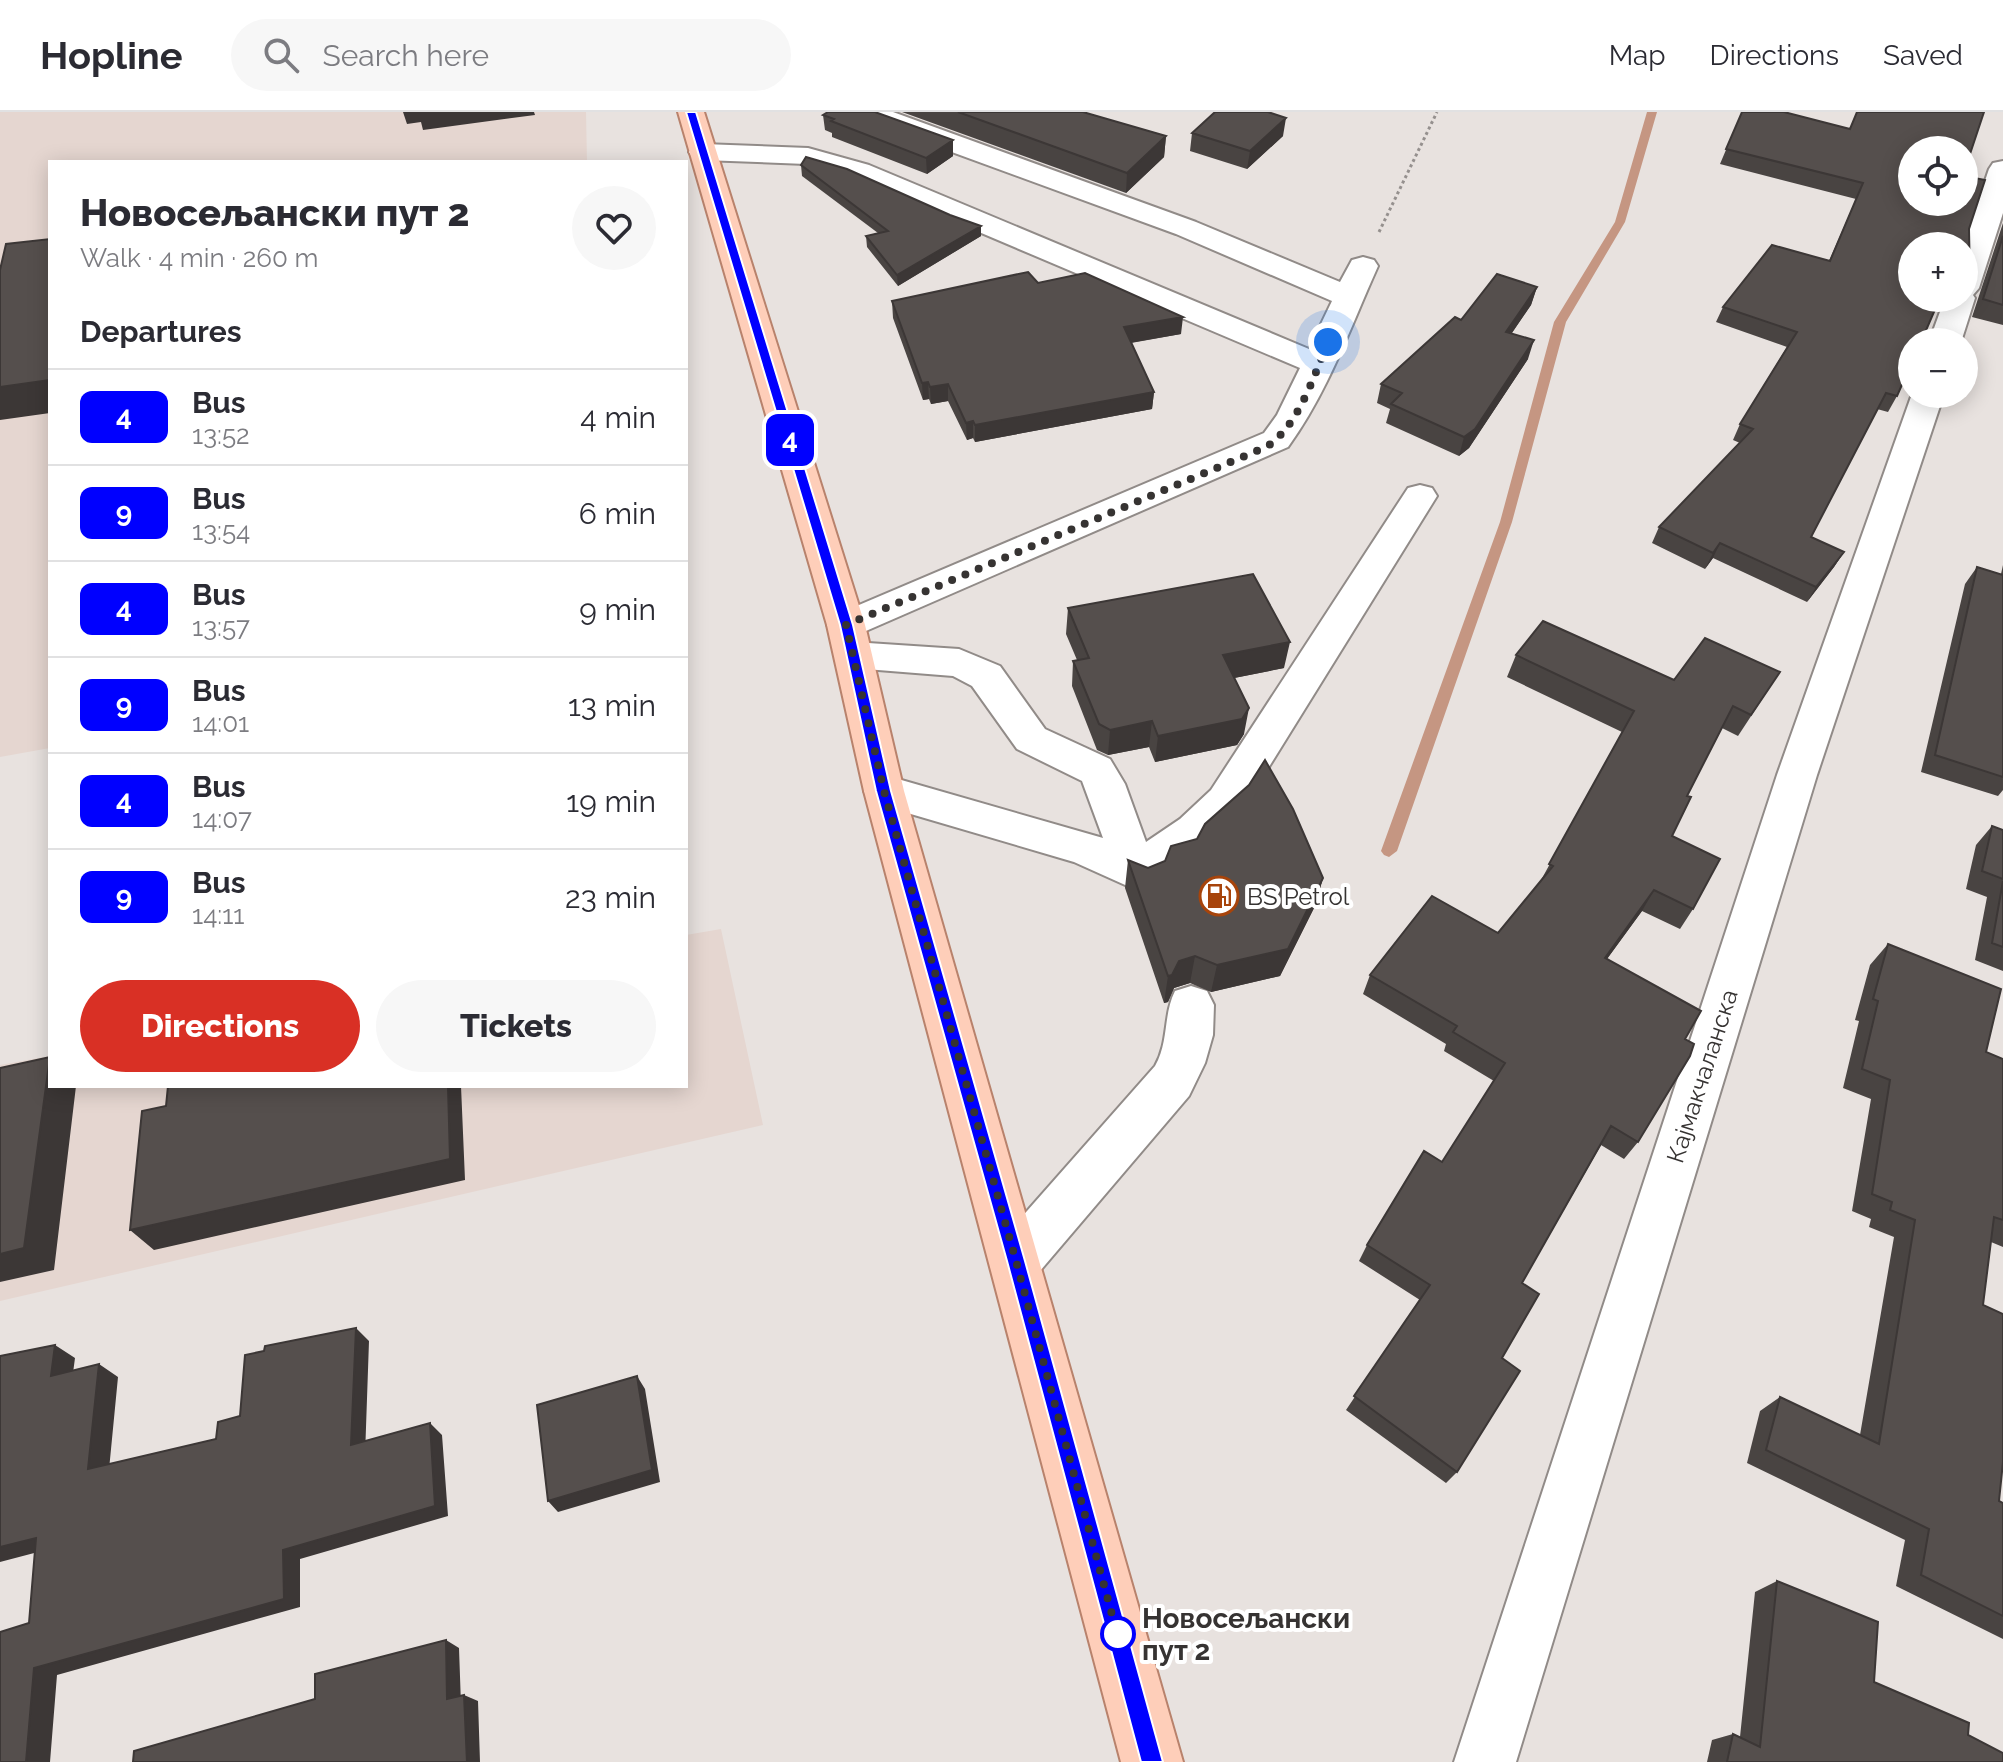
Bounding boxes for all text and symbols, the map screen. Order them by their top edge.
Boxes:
search box [231,19,791,91]
text: Hopline [40,33,183,78]
icon: search [259,33,303,77]
text: Search here [323,38,489,73]
text: Map [1609,39,1666,72]
text: Directions [1710,39,1839,72]
text: Saved [1883,39,1963,72]
map controls [1898,136,1978,408]
button: locate [1898,136,1978,216]
button: heart [572,186,656,270]
text: Новосељански пут 2 [80,190,469,235]
button: + [1898,232,1978,312]
text: Walk · 4 min · 260 m [80,243,318,273]
text: Departures [80,314,242,349]
your location [1308,322,1348,362]
button: − [1898,328,1978,408]
text: Bus [192,385,246,420]
text: 4 [116,400,132,433]
text: 4 min [580,400,656,435]
line badge: 4 [764,414,816,466]
text: 13:52 [192,420,250,450]
text: 4 [782,423,798,456]
text: Bus [192,481,246,516]
text: 9 [116,496,132,529]
text: 6 min [579,496,656,531]
text: 13:54 [192,516,250,546]
text: Bus [192,577,246,612]
text: 4 [116,592,132,625]
text: 9 min [579,592,656,627]
text: 13:57 [192,612,250,642]
text: Bus [192,673,246,708]
text: 9 [116,688,132,721]
text: 13 min [568,688,656,723]
text: 14:01 [192,708,249,738]
text: Bus [192,769,246,804]
text: 4 [116,784,132,817]
text: 19 min [566,784,656,819]
text: 14:07 [192,804,252,834]
text: Bus [192,865,246,900]
fuel station icon: BS Petrol [1198,875,1240,917]
text: 9 [116,880,132,913]
text: 23 min [565,880,656,915]
place label: BS Petrol [1247,882,1350,911]
text: 14:11 [192,900,244,930]
button: Directions [80,980,360,1072]
button: Tickets [376,980,656,1072]
street label: Кајмакчаланска [1660,986,1744,1166]
place label: Новосељански пут 2 [1142,1602,1350,1667]
marker: Новосељански пут 2 [1101,1617,1135,1651]

